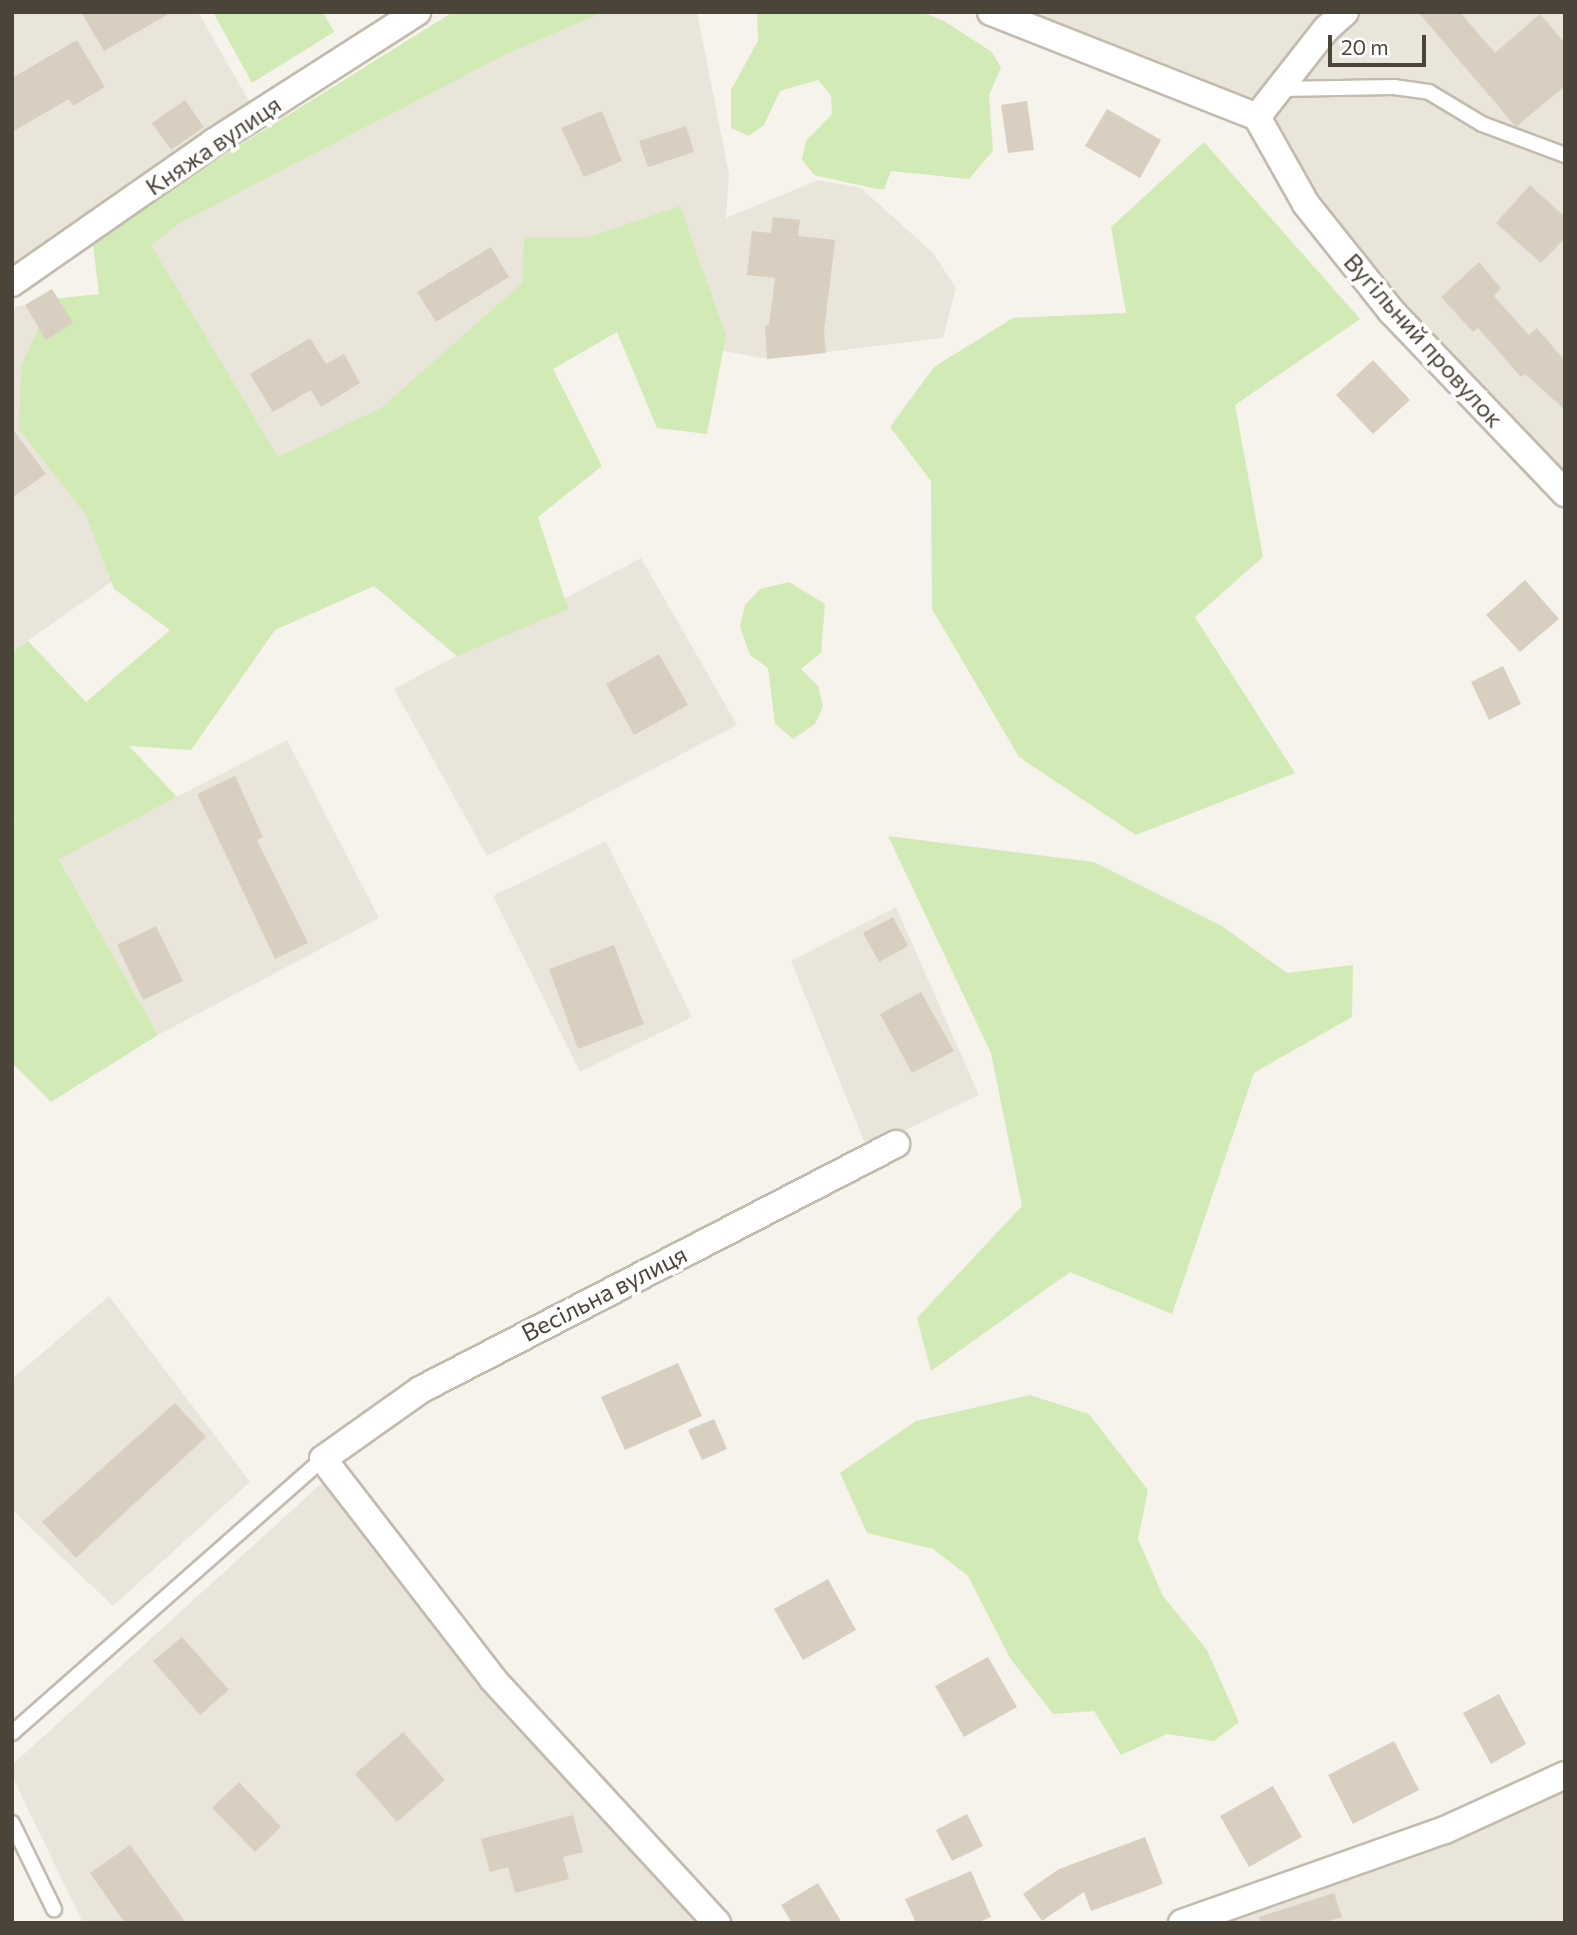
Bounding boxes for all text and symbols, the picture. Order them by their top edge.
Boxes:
scale bar [1332,21,1430,65]
text: 20 m [1341,34,1389,59]
street label: Княжа вулиця [140,89,286,201]
street label: Вугільний провулок [1338,247,1510,433]
street label: Весільна вулиця [517,1239,691,1347]

